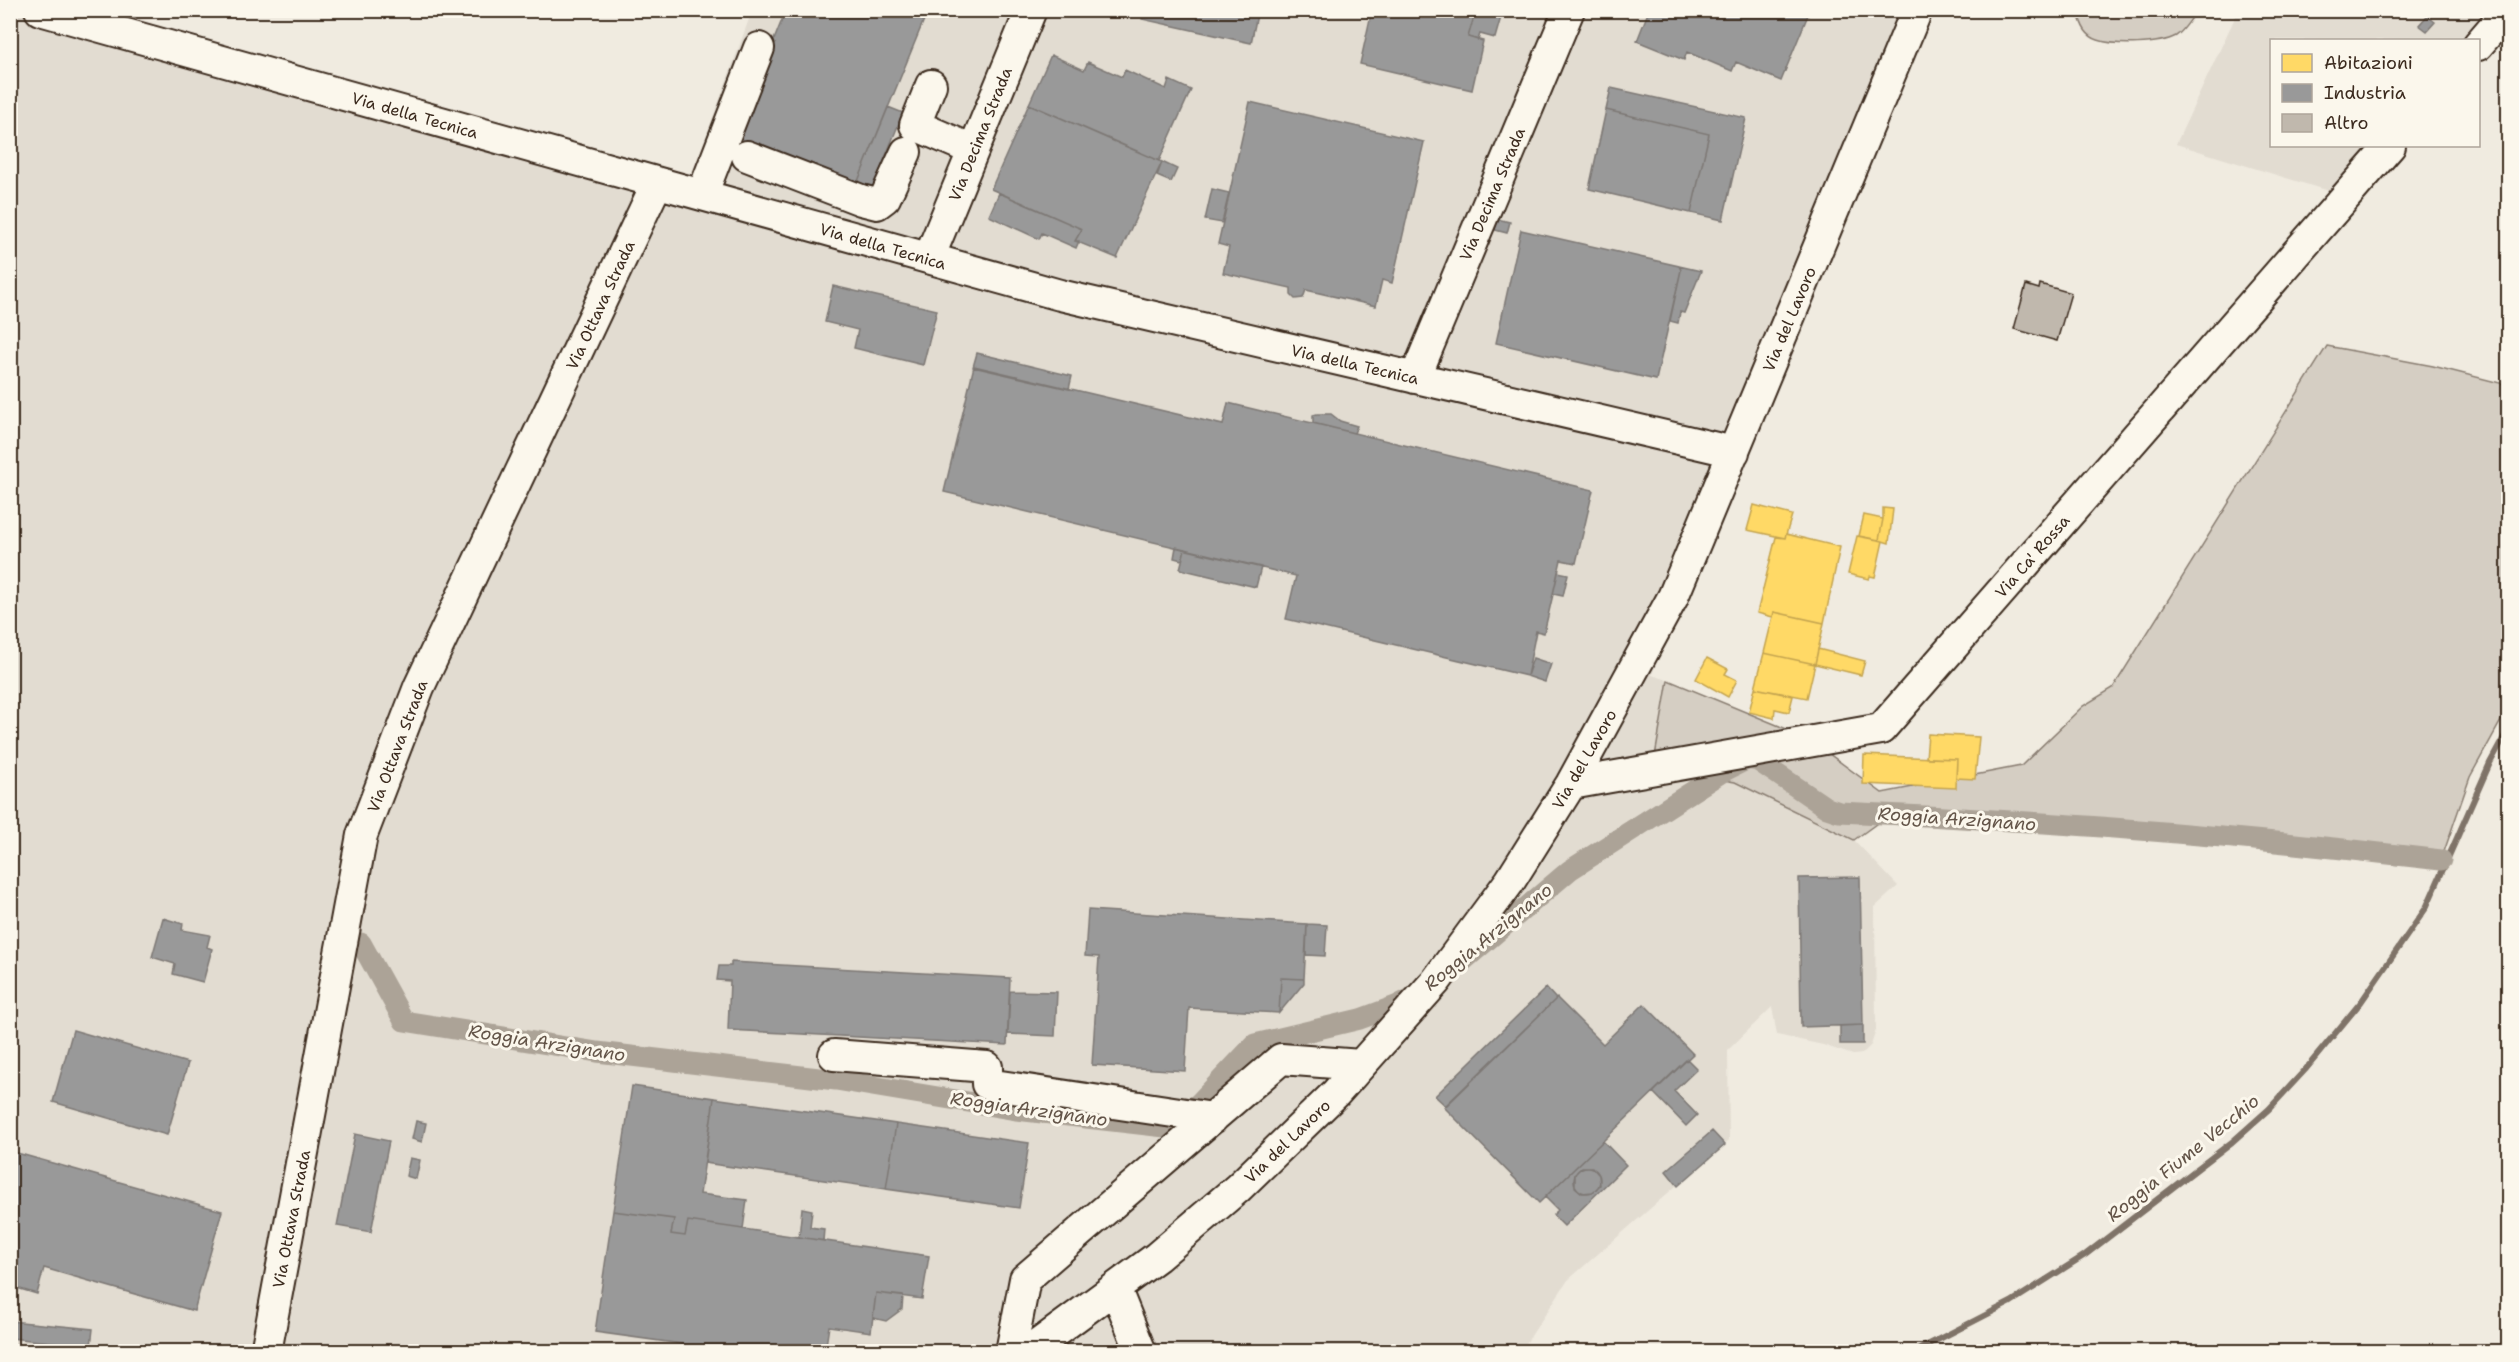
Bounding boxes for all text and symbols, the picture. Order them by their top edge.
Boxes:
legend [2270,39,2480,147]
text: Abitazioni [2324,51,2413,75]
street label: Via Decima Strada [944,64,1017,204]
text: Industria [2324,81,2406,105]
street label: Via della Tecnica [349,87,481,144]
text: Altro [2324,111,2368,135]
street label: Via Decima Strada [1455,124,1530,264]
street label: Via della Tecnica [817,218,949,275]
street label: Via Ottava Strada [561,237,640,373]
street label: Via del Lavoro [1758,264,1821,375]
street label: Via della Tecnica [1289,340,1421,389]
street label: Via Ca' Rossa [1991,510,2074,602]
street label: Via Ottava Strada [363,677,432,815]
street label: Via del Lavoro [1547,705,1622,813]
water label: Roggia Arzignano [1877,802,2037,837]
water label: Roggia Arzignano [1419,878,1557,996]
water label: Roggia Arzignano [467,1019,627,1067]
water label: Roggia Arzignano [949,1086,1109,1132]
water label: Roggia Fiume Vecchio [2102,1089,2264,1227]
street label: Via del Lavoro [1240,1095,1335,1188]
street label: Via Ottava Strada [268,1148,315,1290]

